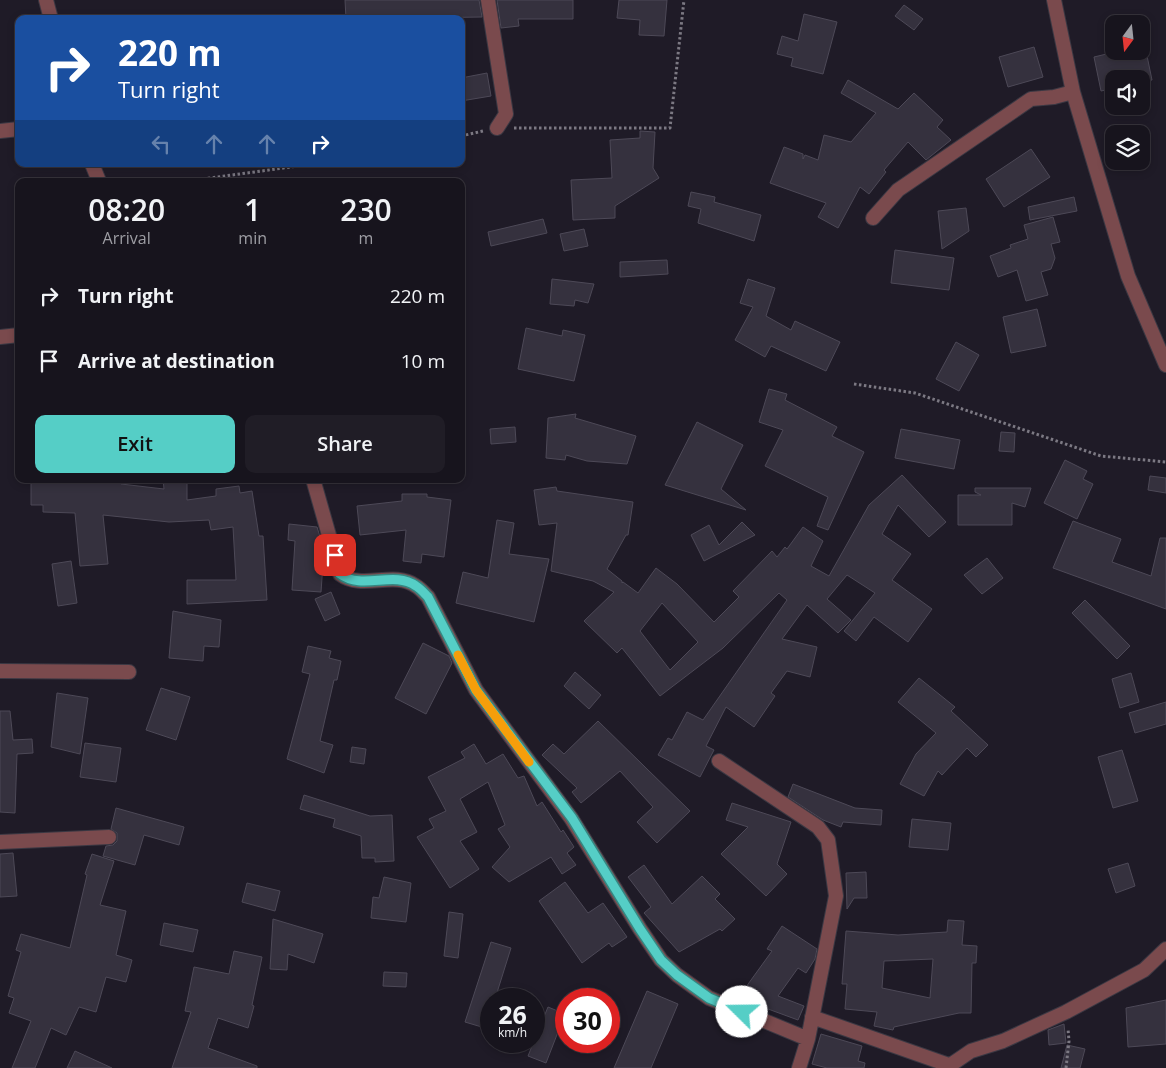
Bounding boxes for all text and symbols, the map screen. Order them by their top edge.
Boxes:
north arrow [1105,15,1150,60]
map controls [1105,15,1150,170]
text: 220 m [118,29,222,76]
icon: right [35,35,100,100]
button: sound [1105,70,1150,115]
text: Turn right [118,74,220,104]
button: layers [1105,125,1150,170]
icon: left [147,130,175,158]
icon: ahead [200,130,228,158]
icon: ahead [253,130,281,158]
icon: right [306,130,334,158]
text: 08:20 [88,189,165,230]
text: 1 [244,189,261,230]
text: 230 [340,189,392,230]
text: Arrival [103,227,151,249]
text: min [238,227,267,249]
text: m [359,227,373,249]
icon: right [35,282,63,310]
text: Turn right [78,283,173,309]
text: 220 m [390,283,445,309]
icon: arrive [35,347,63,375]
text: Arrive at destination [78,348,275,374]
text: 10 m [401,348,445,374]
button: Exit [35,415,235,473]
button: Share [245,415,445,473]
pin [314,534,356,576]
icon: arrive [321,541,349,569]
position arrow [715,985,767,1037]
speed limit sign: 30 [555,988,620,1053]
text: 26 [498,997,527,1031]
text: km/h [498,1024,527,1041]

